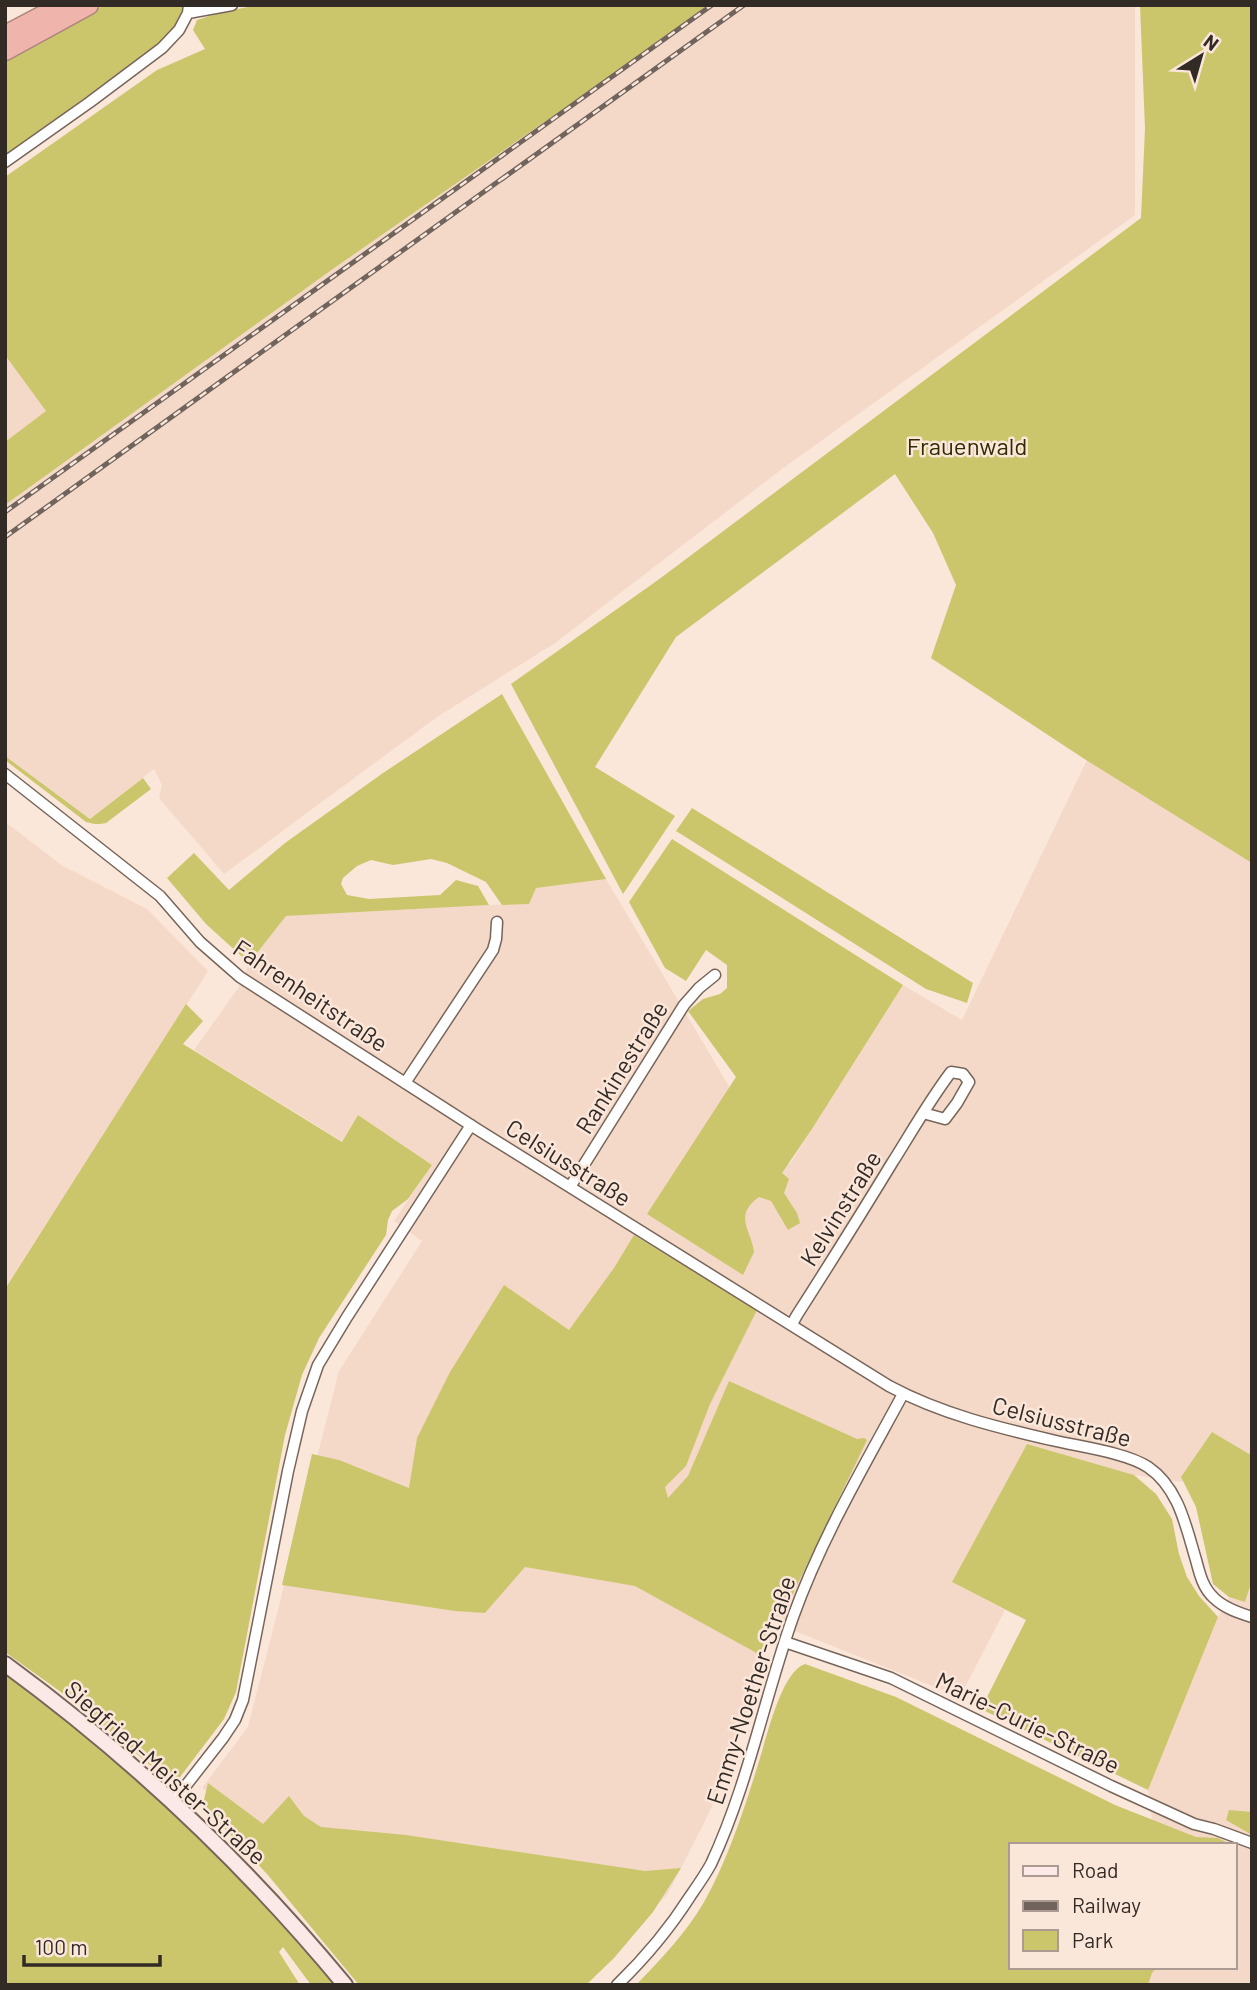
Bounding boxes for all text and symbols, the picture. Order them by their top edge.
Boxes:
north arrow [1166,21,1236,91]
text: N [1200,29,1224,55]
park label: Frauenwald [907,431,1027,460]
street label: Fahrenheitstraße [228,933,394,1057]
street label: Rankinestraße [569,995,673,1139]
street label: Celsiusstraße [501,1112,637,1212]
street label: Kelvinstraße [793,1145,887,1271]
street label: Celsiusstraße [990,1390,1134,1452]
street label: Emmy-Noether-Straße [699,1572,801,1808]
street label: Marie-Curie-Straße [931,1665,1125,1779]
street label: Siegfried-Meister-Straße [59,1674,273,1870]
legend [1009,1843,1236,1969]
text: Road [1072,1857,1118,1882]
text: Railway [1072,1892,1141,1917]
scale bar [24,1924,161,1968]
text: Park [1072,1927,1113,1952]
text: 100 m [35,1934,88,1959]

